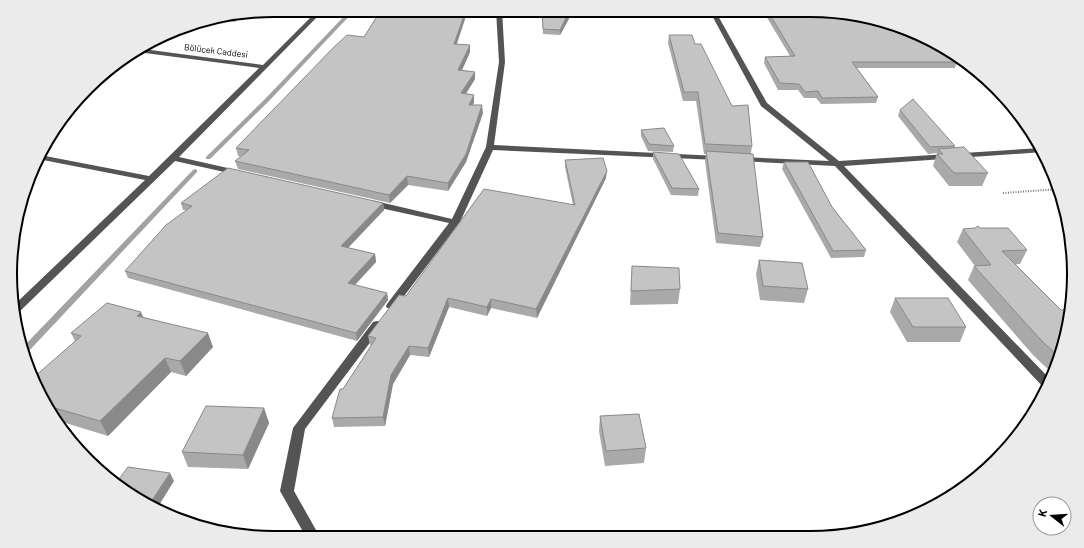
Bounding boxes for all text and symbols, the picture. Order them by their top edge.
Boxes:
street label: Bölücek Caddesi [183,41,249,60]
north arrow [1032,496,1072,536]
text: K [1035,508,1049,518]

